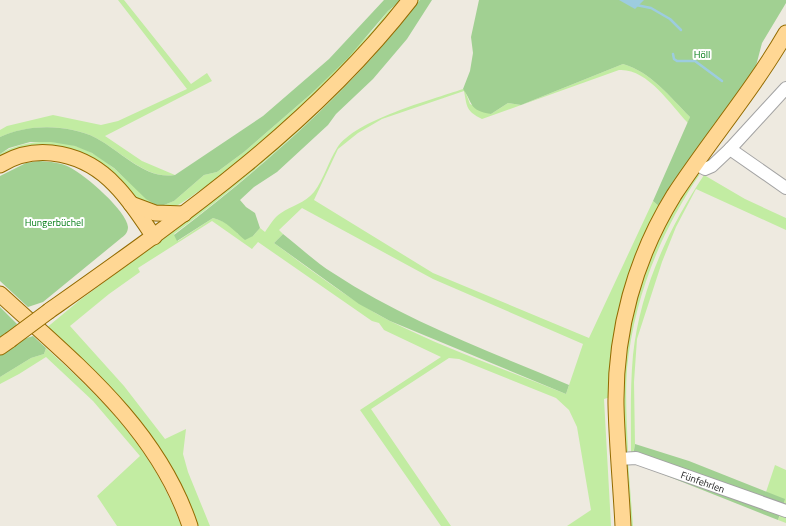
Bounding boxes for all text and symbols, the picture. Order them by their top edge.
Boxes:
park label: Höll [694,47,710,62]
park label: Hungerbüchel [25,215,83,230]
street label: Fünfehrlen [679,467,727,496]

